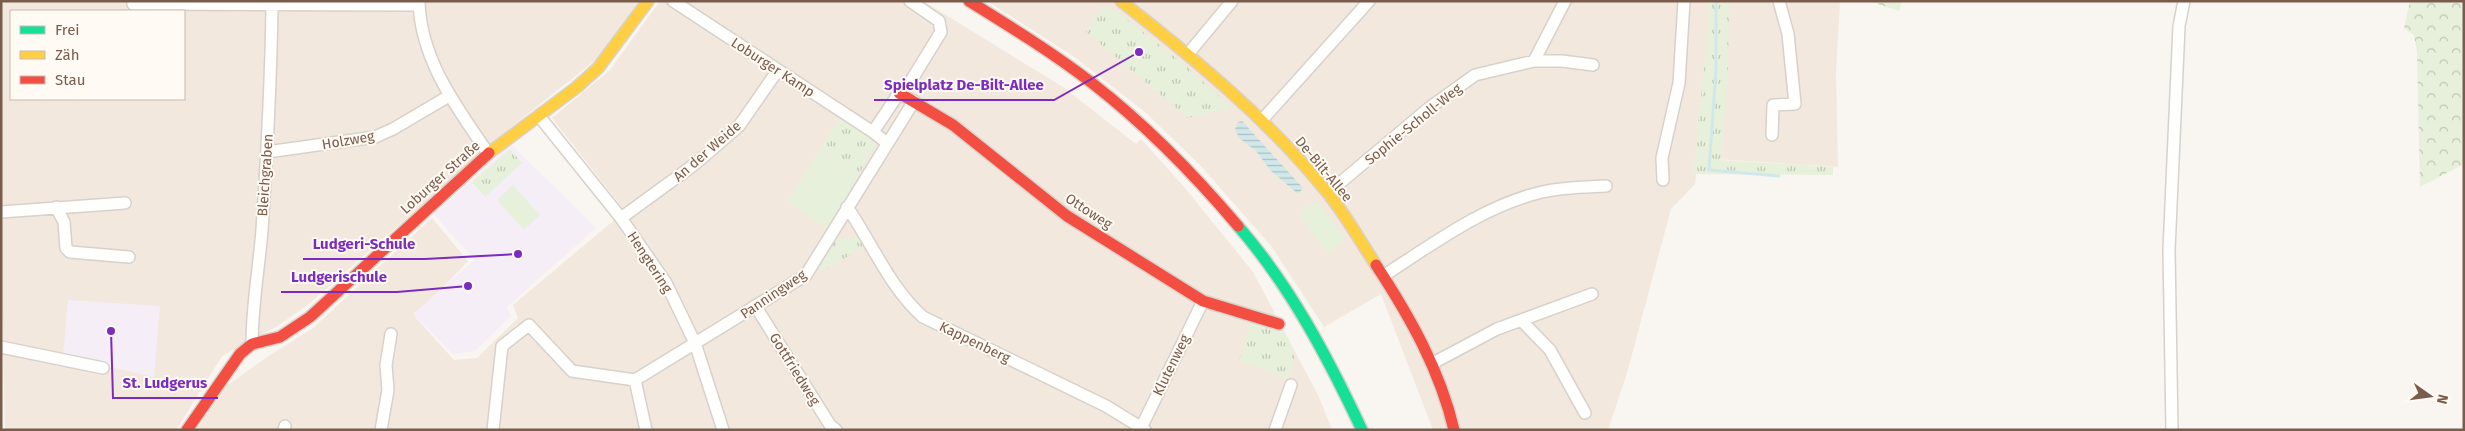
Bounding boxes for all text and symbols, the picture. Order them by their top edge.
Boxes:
legend [10,10,185,100]
text: Frei [55,21,80,39]
street label: Loburger Kamp [728,34,818,101]
text: Zäh [55,46,80,64]
callout: Spielplatz De-Bilt-Allee [874,70,1054,100]
text: Stau [55,71,85,89]
text: Spielplatz De-Bilt-Allee [884,76,1044,94]
street label: Sophie-Scholl-Weg [1361,80,1466,169]
street label: An der Weide [670,117,745,185]
street label: Holzweg [321,127,376,153]
street label: Bleichgraben [254,133,277,217]
street label: De-Bilt-Allee [1291,133,1356,206]
street label: Loburger Straße [397,137,484,218]
street label: Ottoweg [1062,190,1116,233]
street label: Hengtering [623,228,676,297]
callout: Ludgeri-Schule [303,229,425,259]
text: Ludgeri-Schule [313,235,415,253]
callout: Ludgerischule [281,262,397,292]
street label: Panningweg [737,266,810,323]
text: Ludgerischule [291,268,387,286]
street label: Kappenberg [937,318,1014,367]
street label: Gottfriedweg [766,330,824,409]
street label: Klutenweg [1149,331,1194,399]
callout: St. Ludgerus [113,368,218,398]
north arrow [2405,371,2455,421]
text: St. Ludgerus [123,374,207,392]
text: N [2433,392,2452,406]

